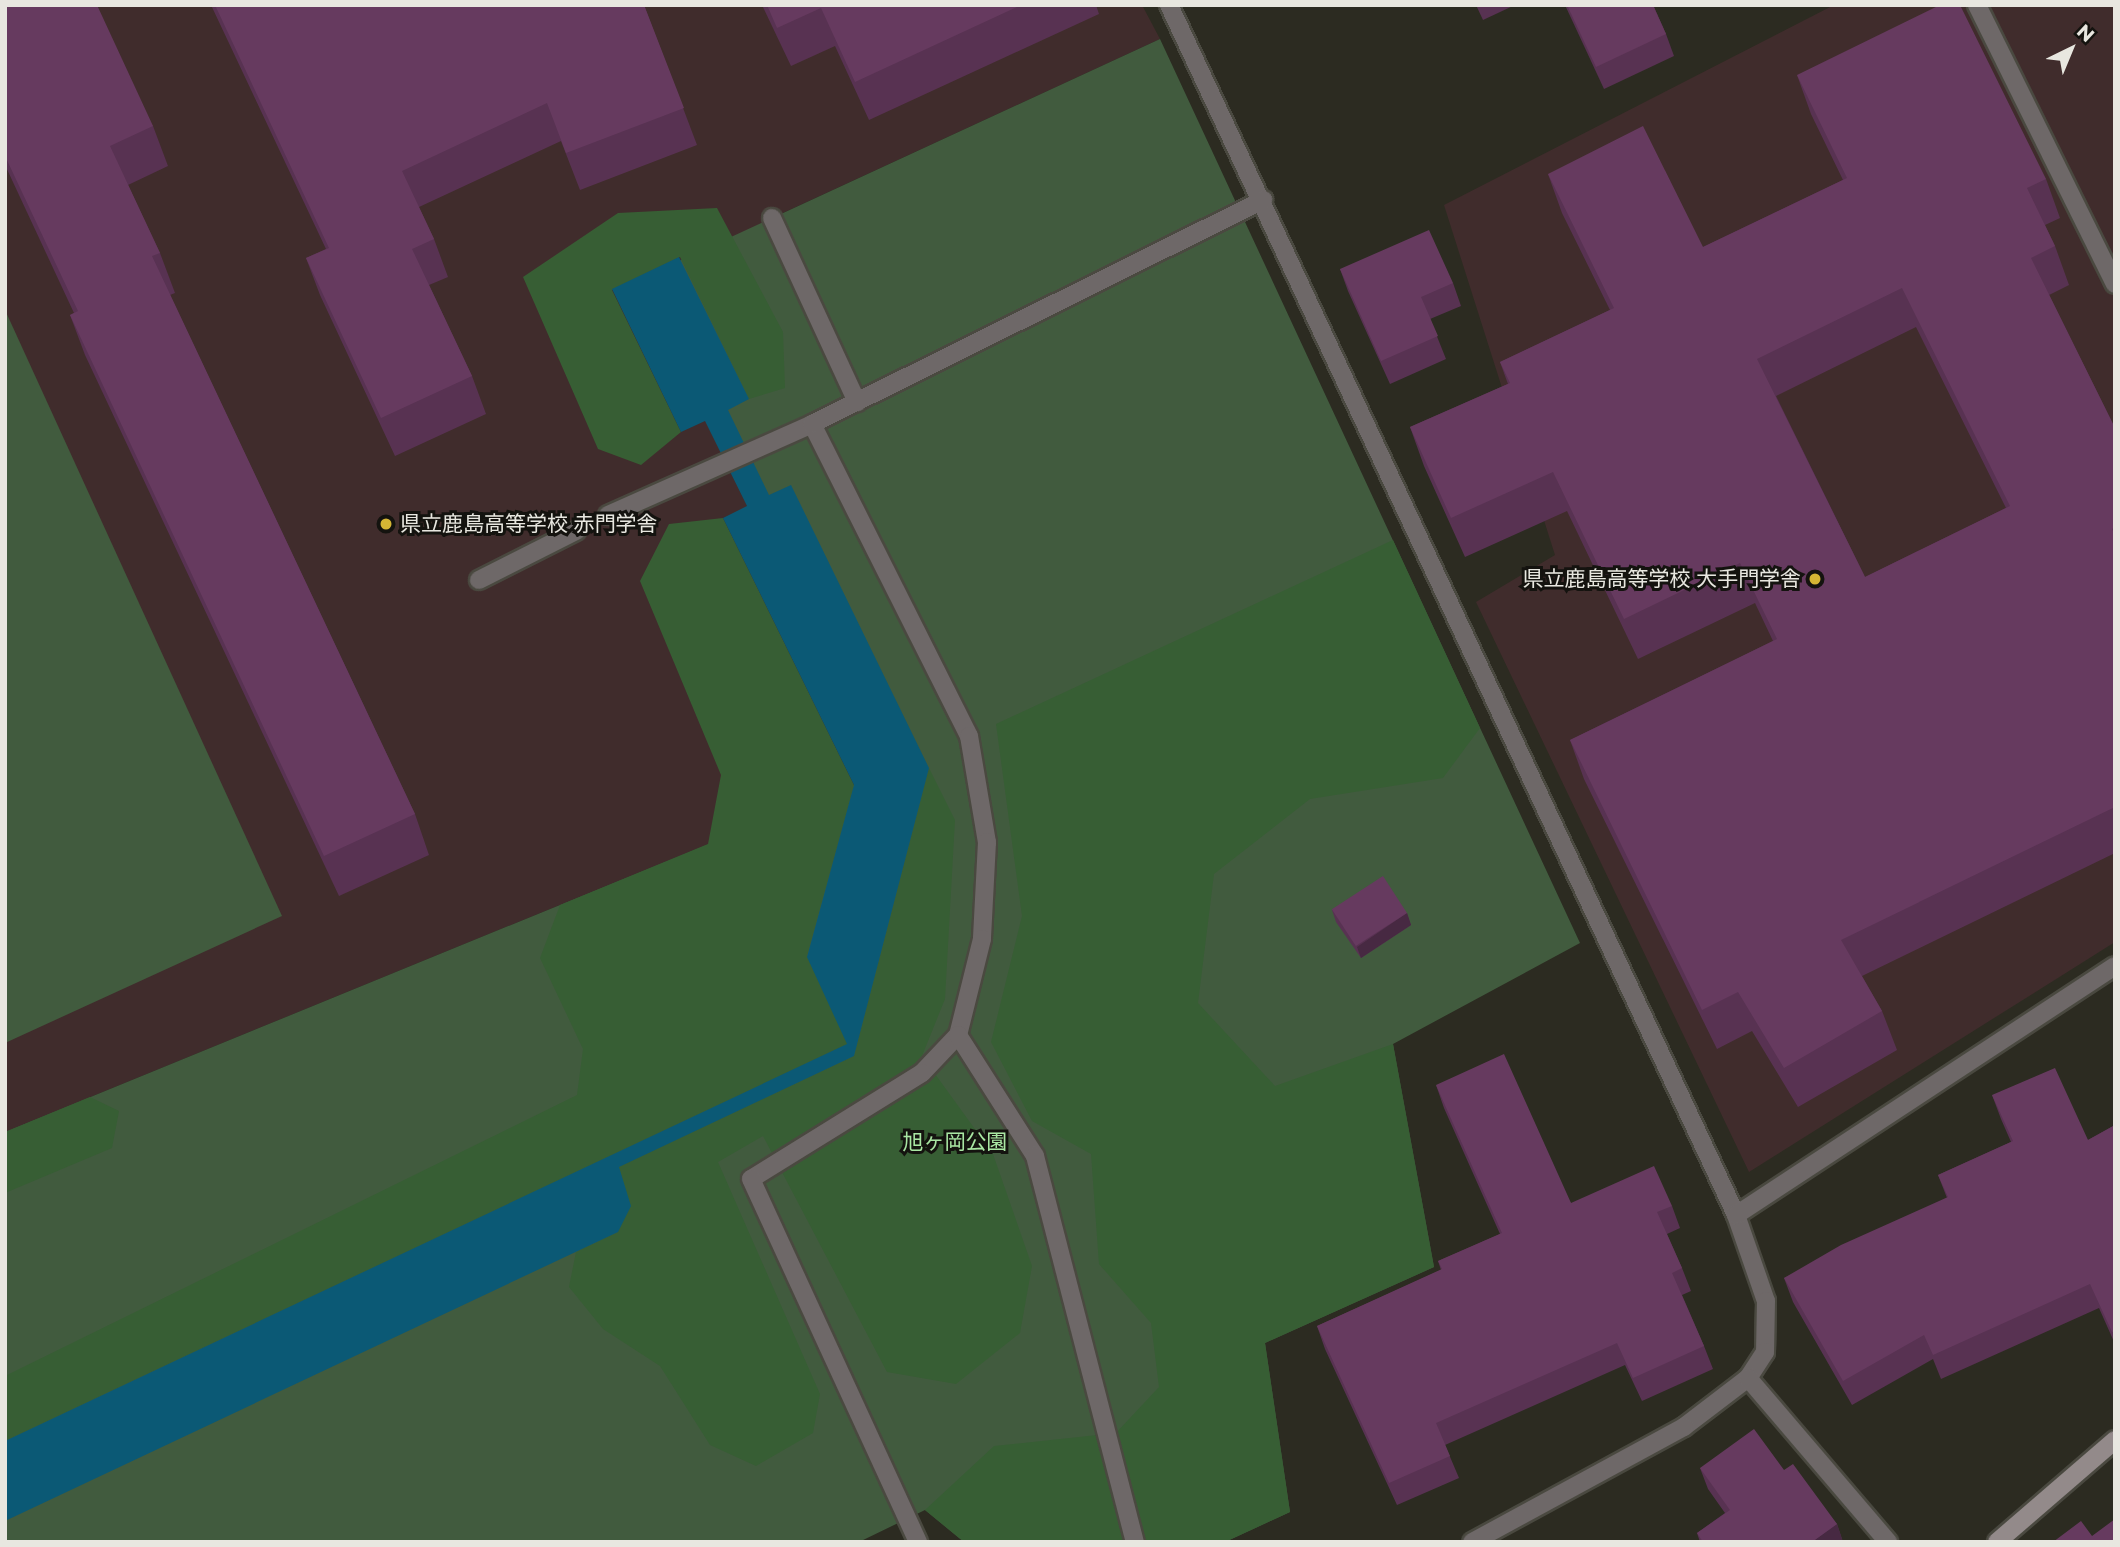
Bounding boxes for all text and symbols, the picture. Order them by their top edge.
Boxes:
north arrow [2036,14,2106,84]
text: N [2072,20,2099,47]
place label: 県立鹿島高等学校 赤門学舎 [400,511,658,537]
marker: 県立鹿島高等学校 赤門学舎 [378,516,394,532]
place label: 県立鹿島高等学校 大手門学舎 [1522,566,1801,592]
marker: 県立鹿島高等学校 大手門学舎 [1807,571,1823,587]
park label: 旭ヶ岡公園 [903,1129,1007,1155]

